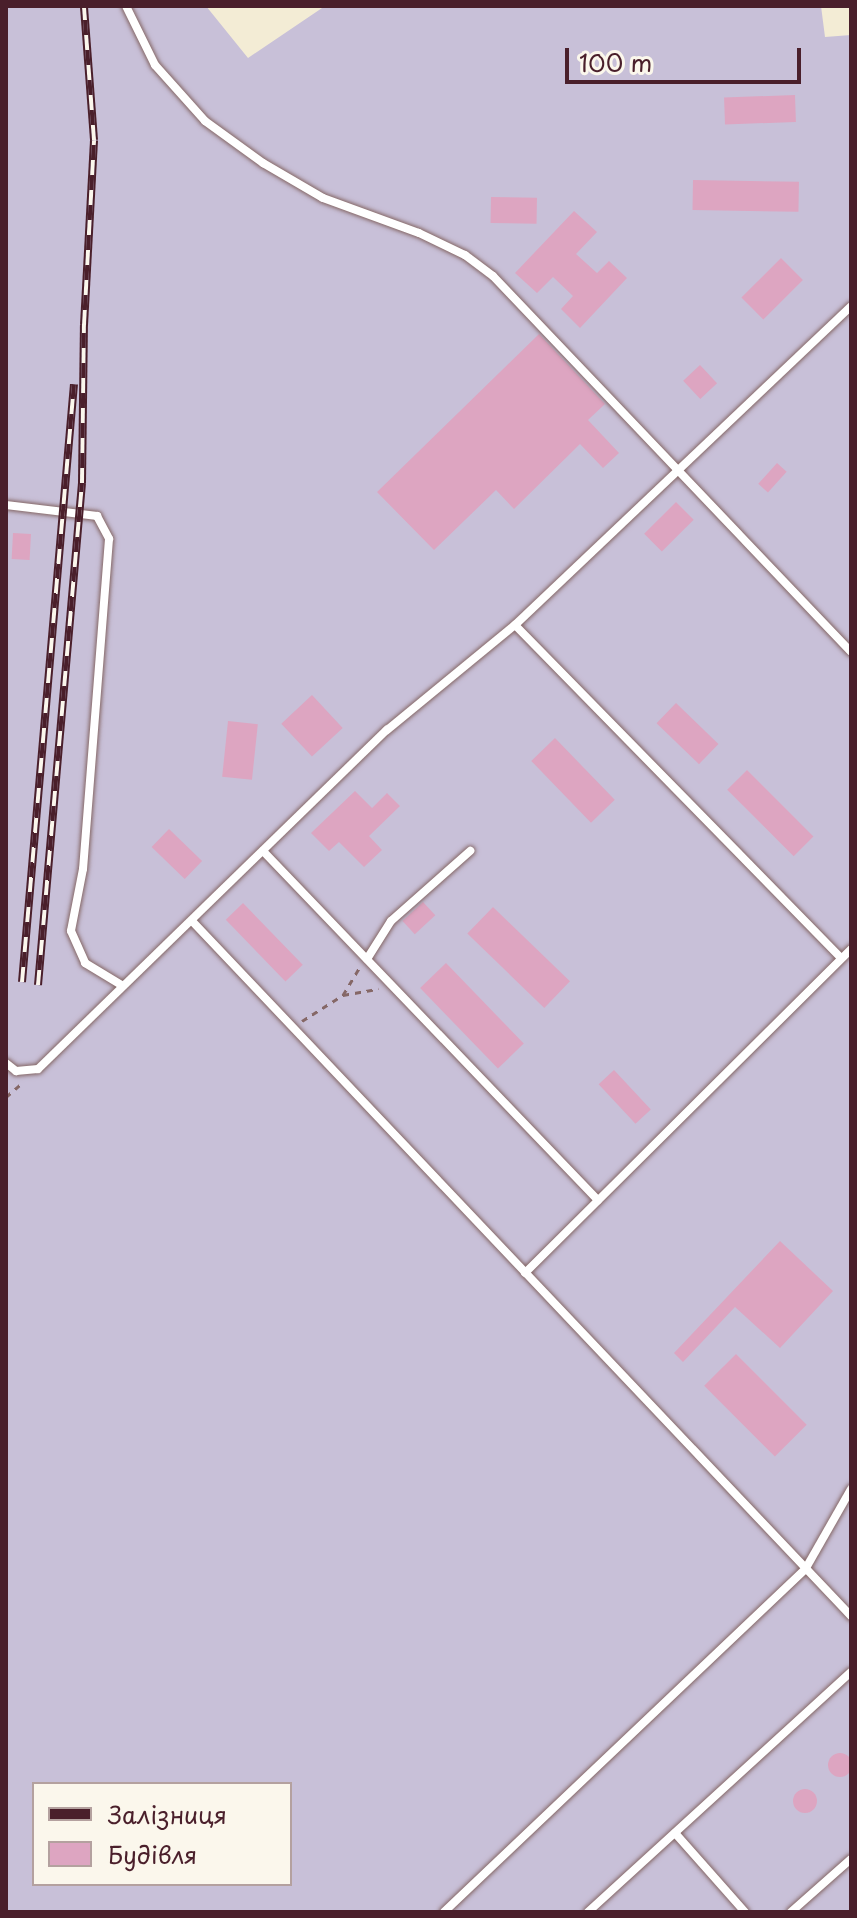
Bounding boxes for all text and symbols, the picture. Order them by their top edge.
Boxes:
scale bar [569,32,805,82]
text: 100 m [579,44,652,80]
legend [32,1782,292,1886]
text: Залізниця [108,1796,227,1832]
text: Будівля [108,1836,197,1872]

